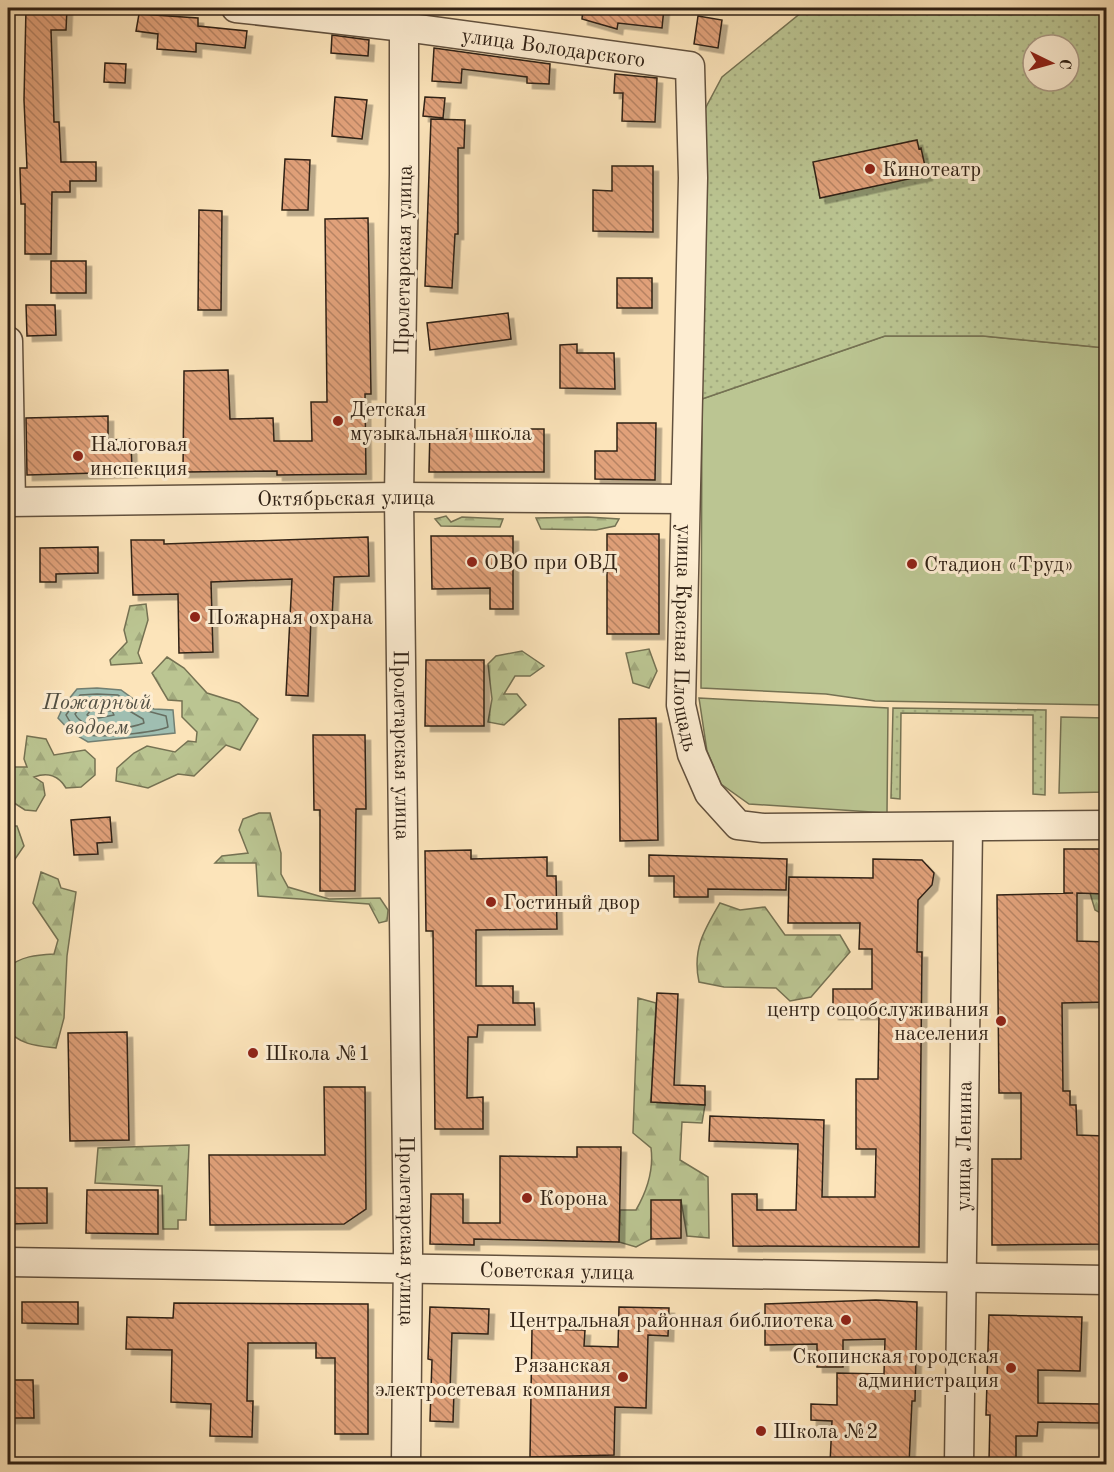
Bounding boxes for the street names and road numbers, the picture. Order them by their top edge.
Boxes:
street label: улица Володарского [460,26,647,72]
street label: Пролетарская улица [392,165,417,355]
street label: Октябрьская улица [257,488,435,511]
street label: улица Красная Площадь [669,524,700,754]
street label: Пролетарская улица [389,650,412,840]
street label: улица Ленина [954,1081,976,1211]
street label: Пролетарская улица [395,1136,417,1326]
street label: Советская улица [479,1261,634,1284]

